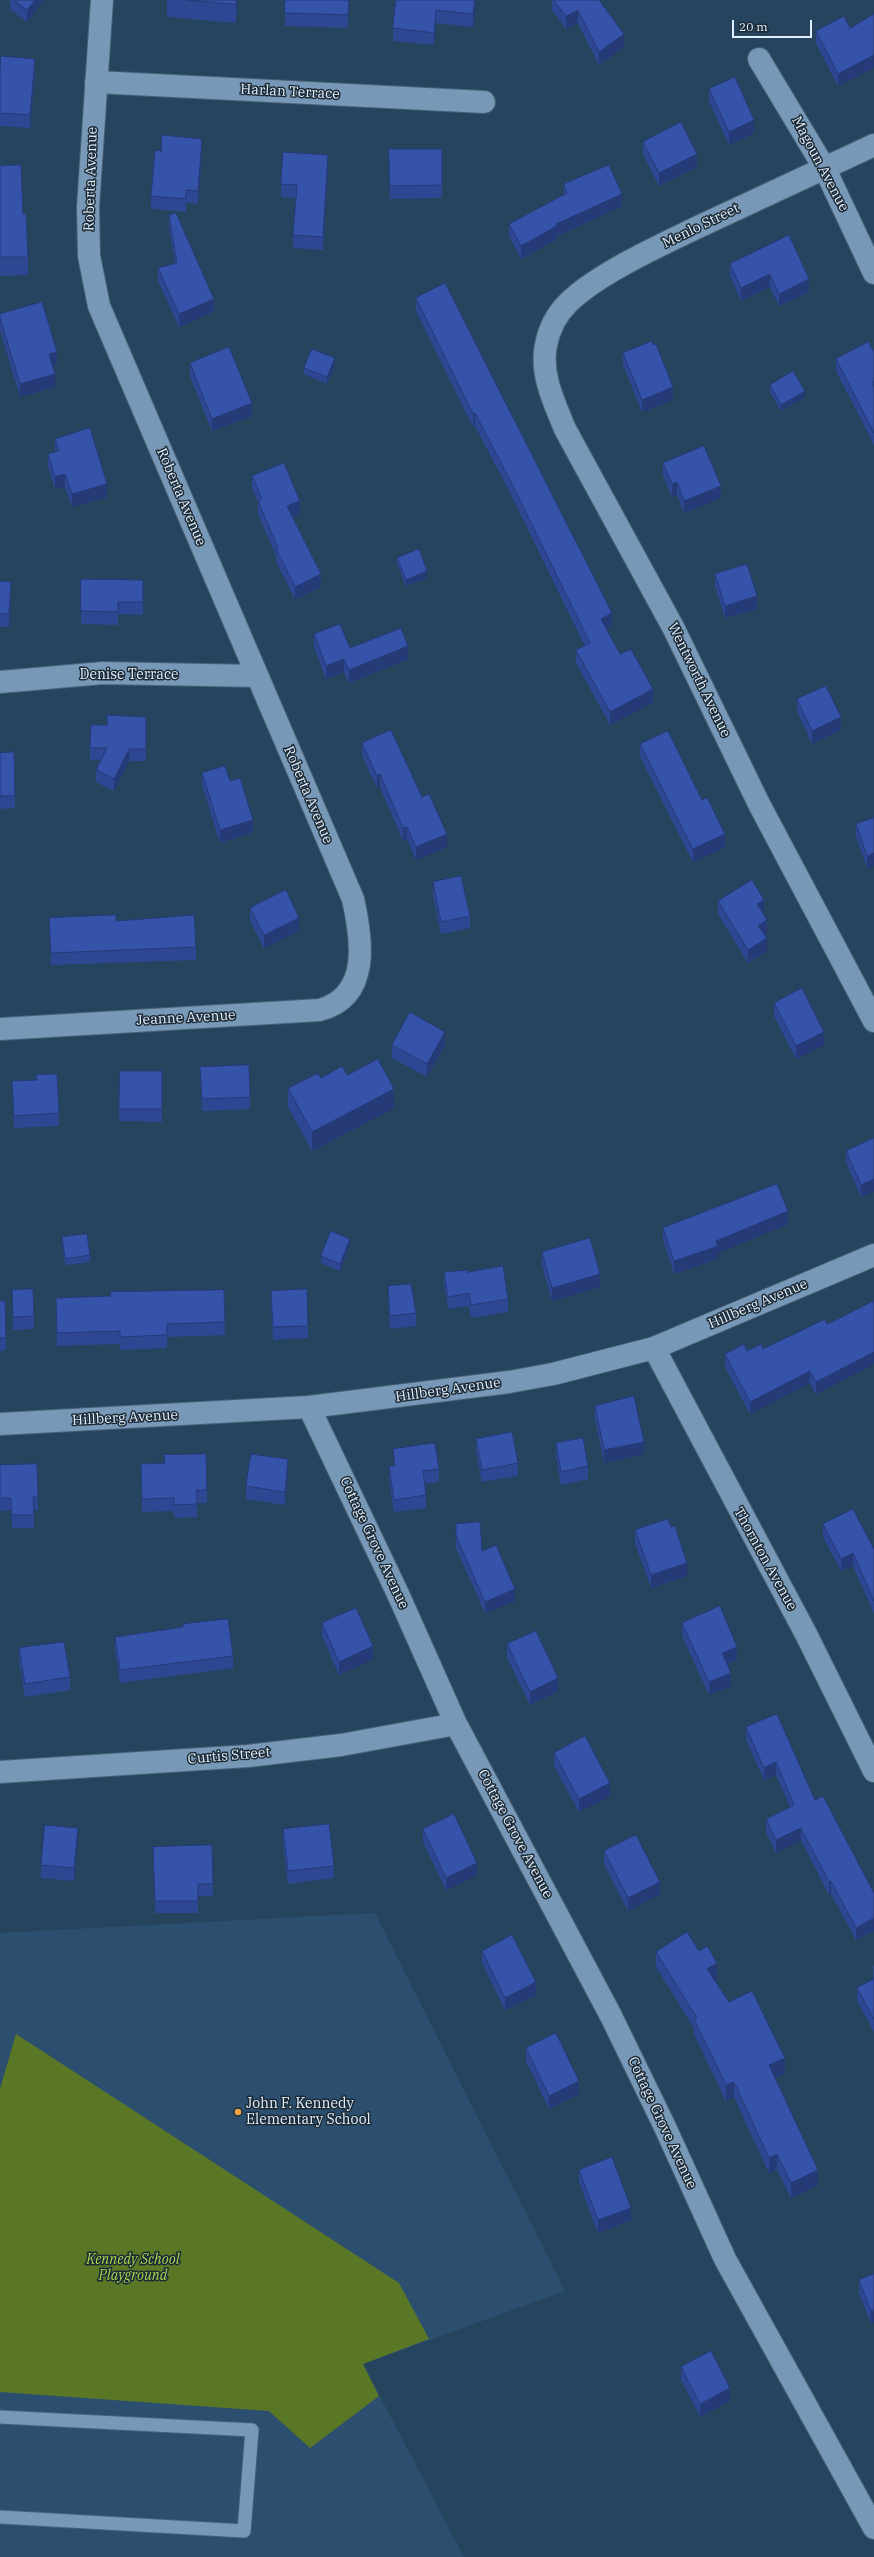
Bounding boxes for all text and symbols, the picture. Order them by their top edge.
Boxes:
scale bar [734,12,814,38]
text: 20 m [739,19,768,34]
street label: Harlan Terrace [240,81,340,103]
street label: Magoun Avenue [788,114,852,214]
street label: Roberta Avenue [81,126,101,232]
street label: Menlo Street [660,200,742,252]
street label: Roberta Avenue [153,446,209,548]
street label: Wentworth Avenue [664,620,734,740]
street label: Denise Terrace [80,667,178,683]
street label: Roberta Avenue [280,744,336,846]
street label: Jeanne Avenue [136,1007,236,1029]
street label: Hillberg Avenue [706,1276,810,1332]
street label: Hillberg Avenue [394,1374,502,1406]
street label: Hillberg Avenue [72,1407,178,1429]
street label: Cottage Grove Avenue [336,1474,412,1612]
street label: Thornton Avenue [730,1505,800,1613]
street label: Curtis Street [187,1744,271,1768]
street label: Cottage Grove Avenue [474,1767,556,1901]
street label: Cottage Grove Avenue [624,2054,700,2192]
place label: John F. Kennedy Elementary School [246,2096,371,2128]
marker: John F. Kennedy Elementary School [233,2107,243,2117]
park label: Kennedy School Playground [86,2252,180,2284]

